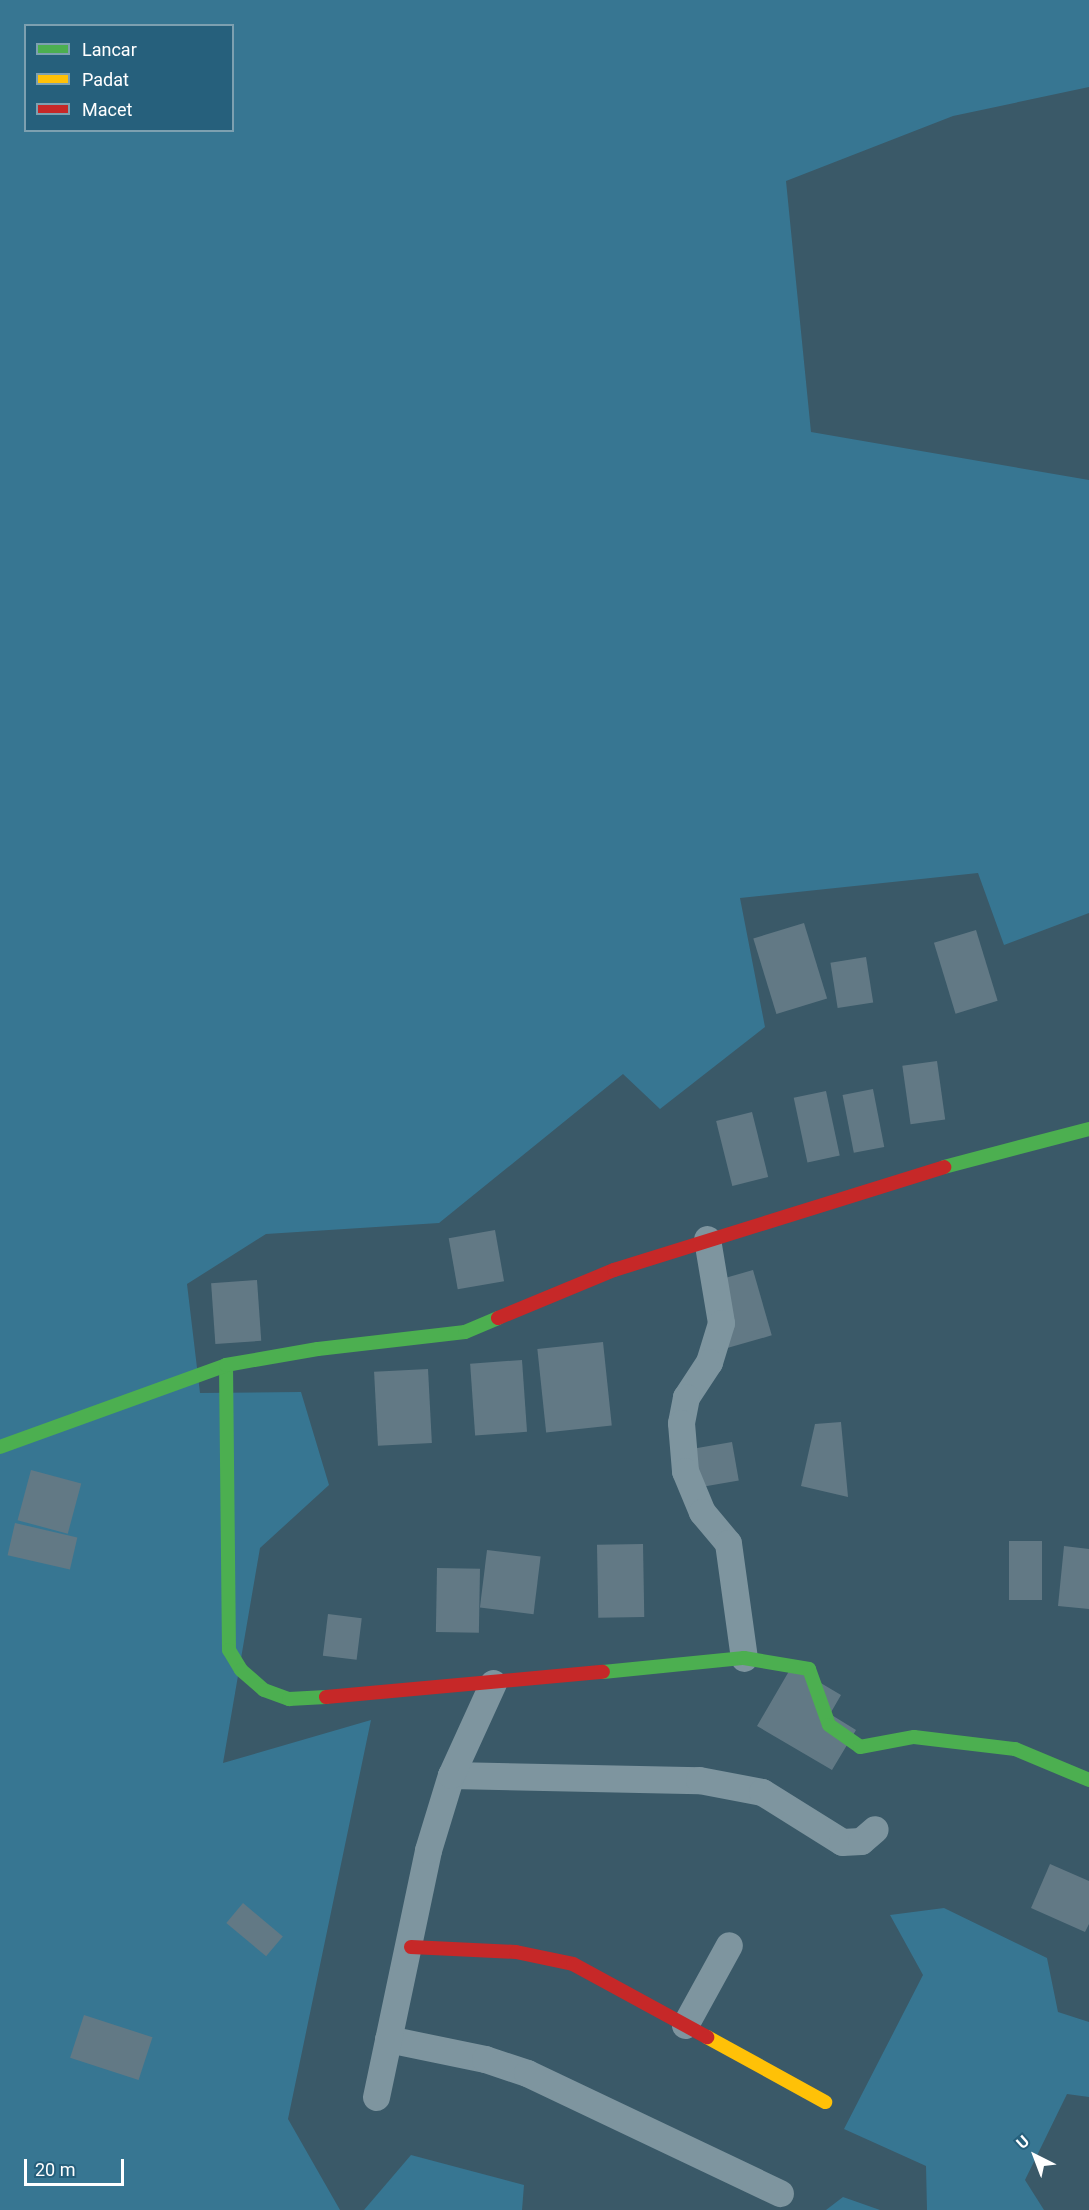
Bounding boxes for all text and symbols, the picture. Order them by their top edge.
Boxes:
legend [24,24,234,132]
text: Lancar [82,39,137,60]
text: Padat [82,69,129,90]
text: Macet [82,99,132,120]
north arrow [1005,2126,1065,2186]
text: U [1012,2132,1033,2153]
scale bar [27,2147,128,2185]
text: 20 m [35,2159,75,2180]

